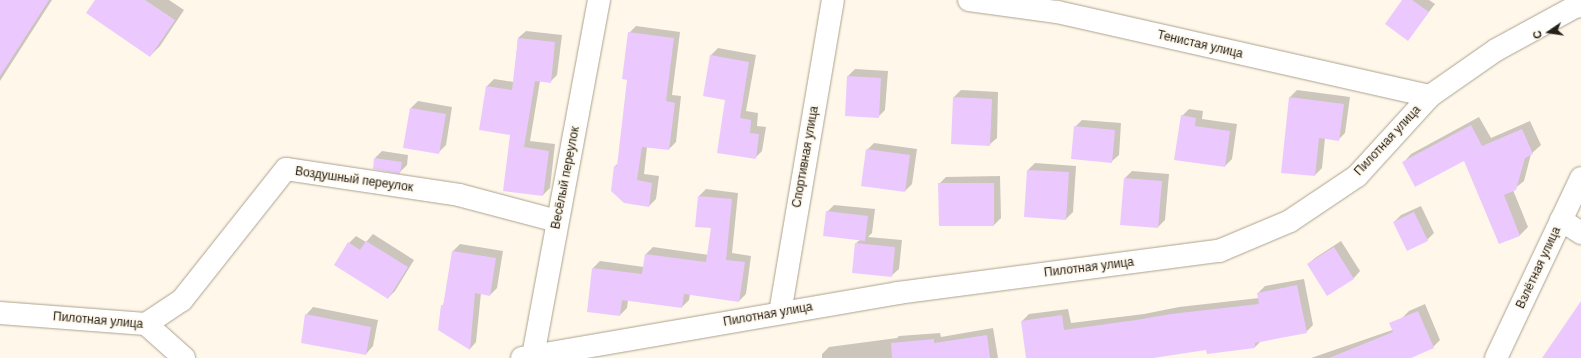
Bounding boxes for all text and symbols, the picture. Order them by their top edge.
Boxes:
north arrow [1529,12,1569,52]
street label: Тенистая улица [1156,28,1244,62]
text: С [1531,29,1544,40]
street label: Пилотная улица [1352,103,1424,179]
street label: Спортивная улица [790,105,822,209]
street label: Весёлый переулок [549,125,583,231]
street label: Воздушный переулок [294,165,414,195]
street label: Взлётная улица [1514,225,1564,311]
street label: Пилотная улица [1043,255,1135,281]
street label: Пилотная улица [722,300,814,330]
street label: Пилотная улица [52,310,144,332]

